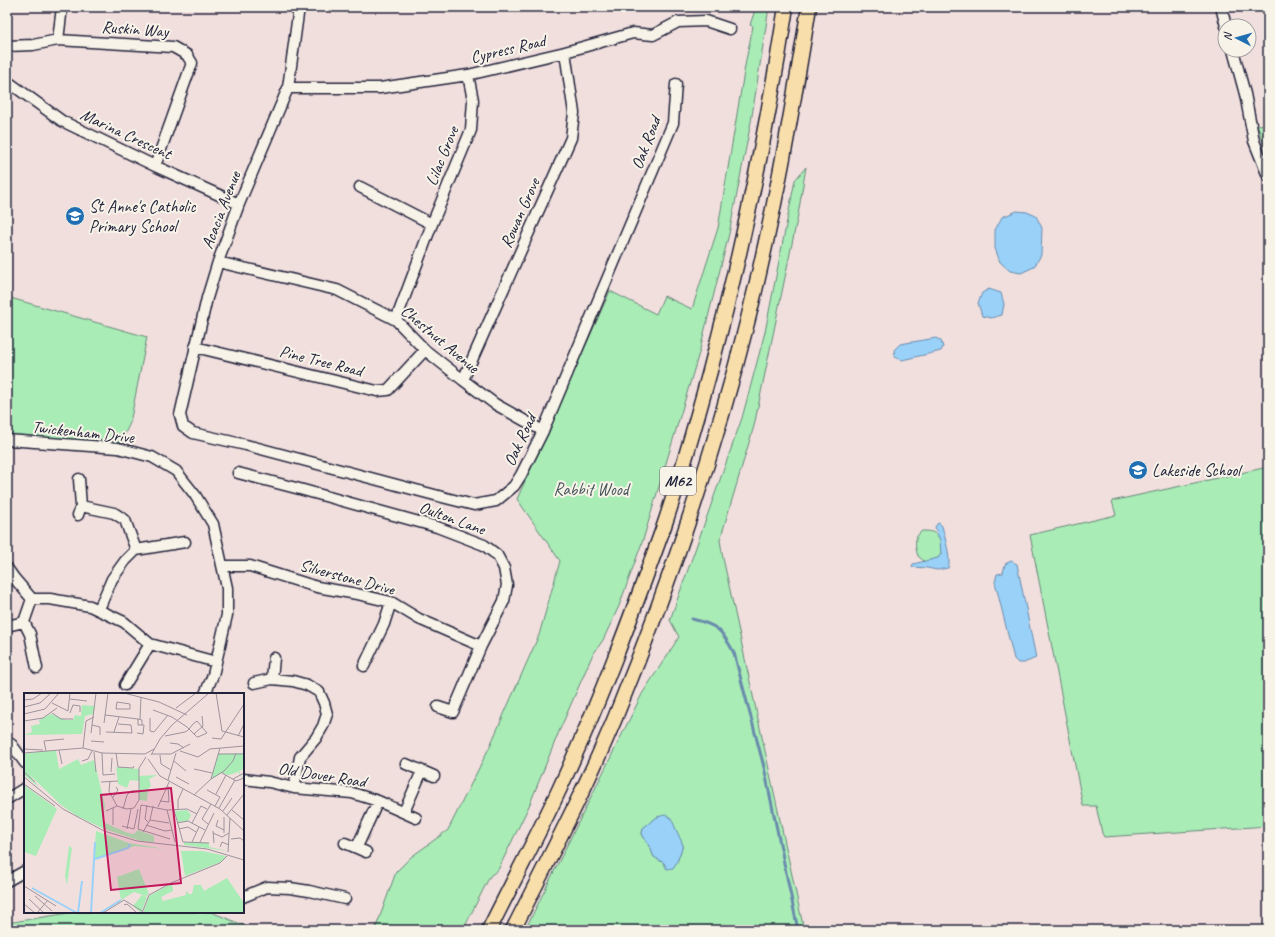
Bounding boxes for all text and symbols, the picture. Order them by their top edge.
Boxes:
street label: Ruskin Way [101,16,170,42]
north arrow [1217,18,1257,58]
street label: Cypress Road [469,30,550,68]
text: N [1220,31,1235,41]
street label: Marina Crescent [77,104,177,165]
street label: Oak Road [626,111,667,172]
street label: Lilac Grove [421,122,464,189]
street label: Acacia Avenue [197,167,246,252]
street label: Rowan Grove [495,174,545,251]
place label: St Anne's Catholic Primary School [89,196,196,237]
school or university icon: St Anne's Catholic Primary School [64,205,86,227]
street label: Chestnut Avenue [397,300,484,379]
street label: Pine Tree Road [277,341,367,382]
street label: Oak Road [499,408,542,469]
street label: Twickenham Drive [31,416,136,448]
school or university icon: Lakeside School [1127,459,1149,481]
place label: Lakeside School [1152,460,1243,481]
road number: M62 [660,467,696,495]
park label: Rabbit Wood [553,479,631,500]
street label: Oulton Lane [416,496,489,540]
street label: Silverstone Drive [297,554,398,600]
inset map [24,693,244,913]
street label: Old Dover Road [277,758,371,793]

